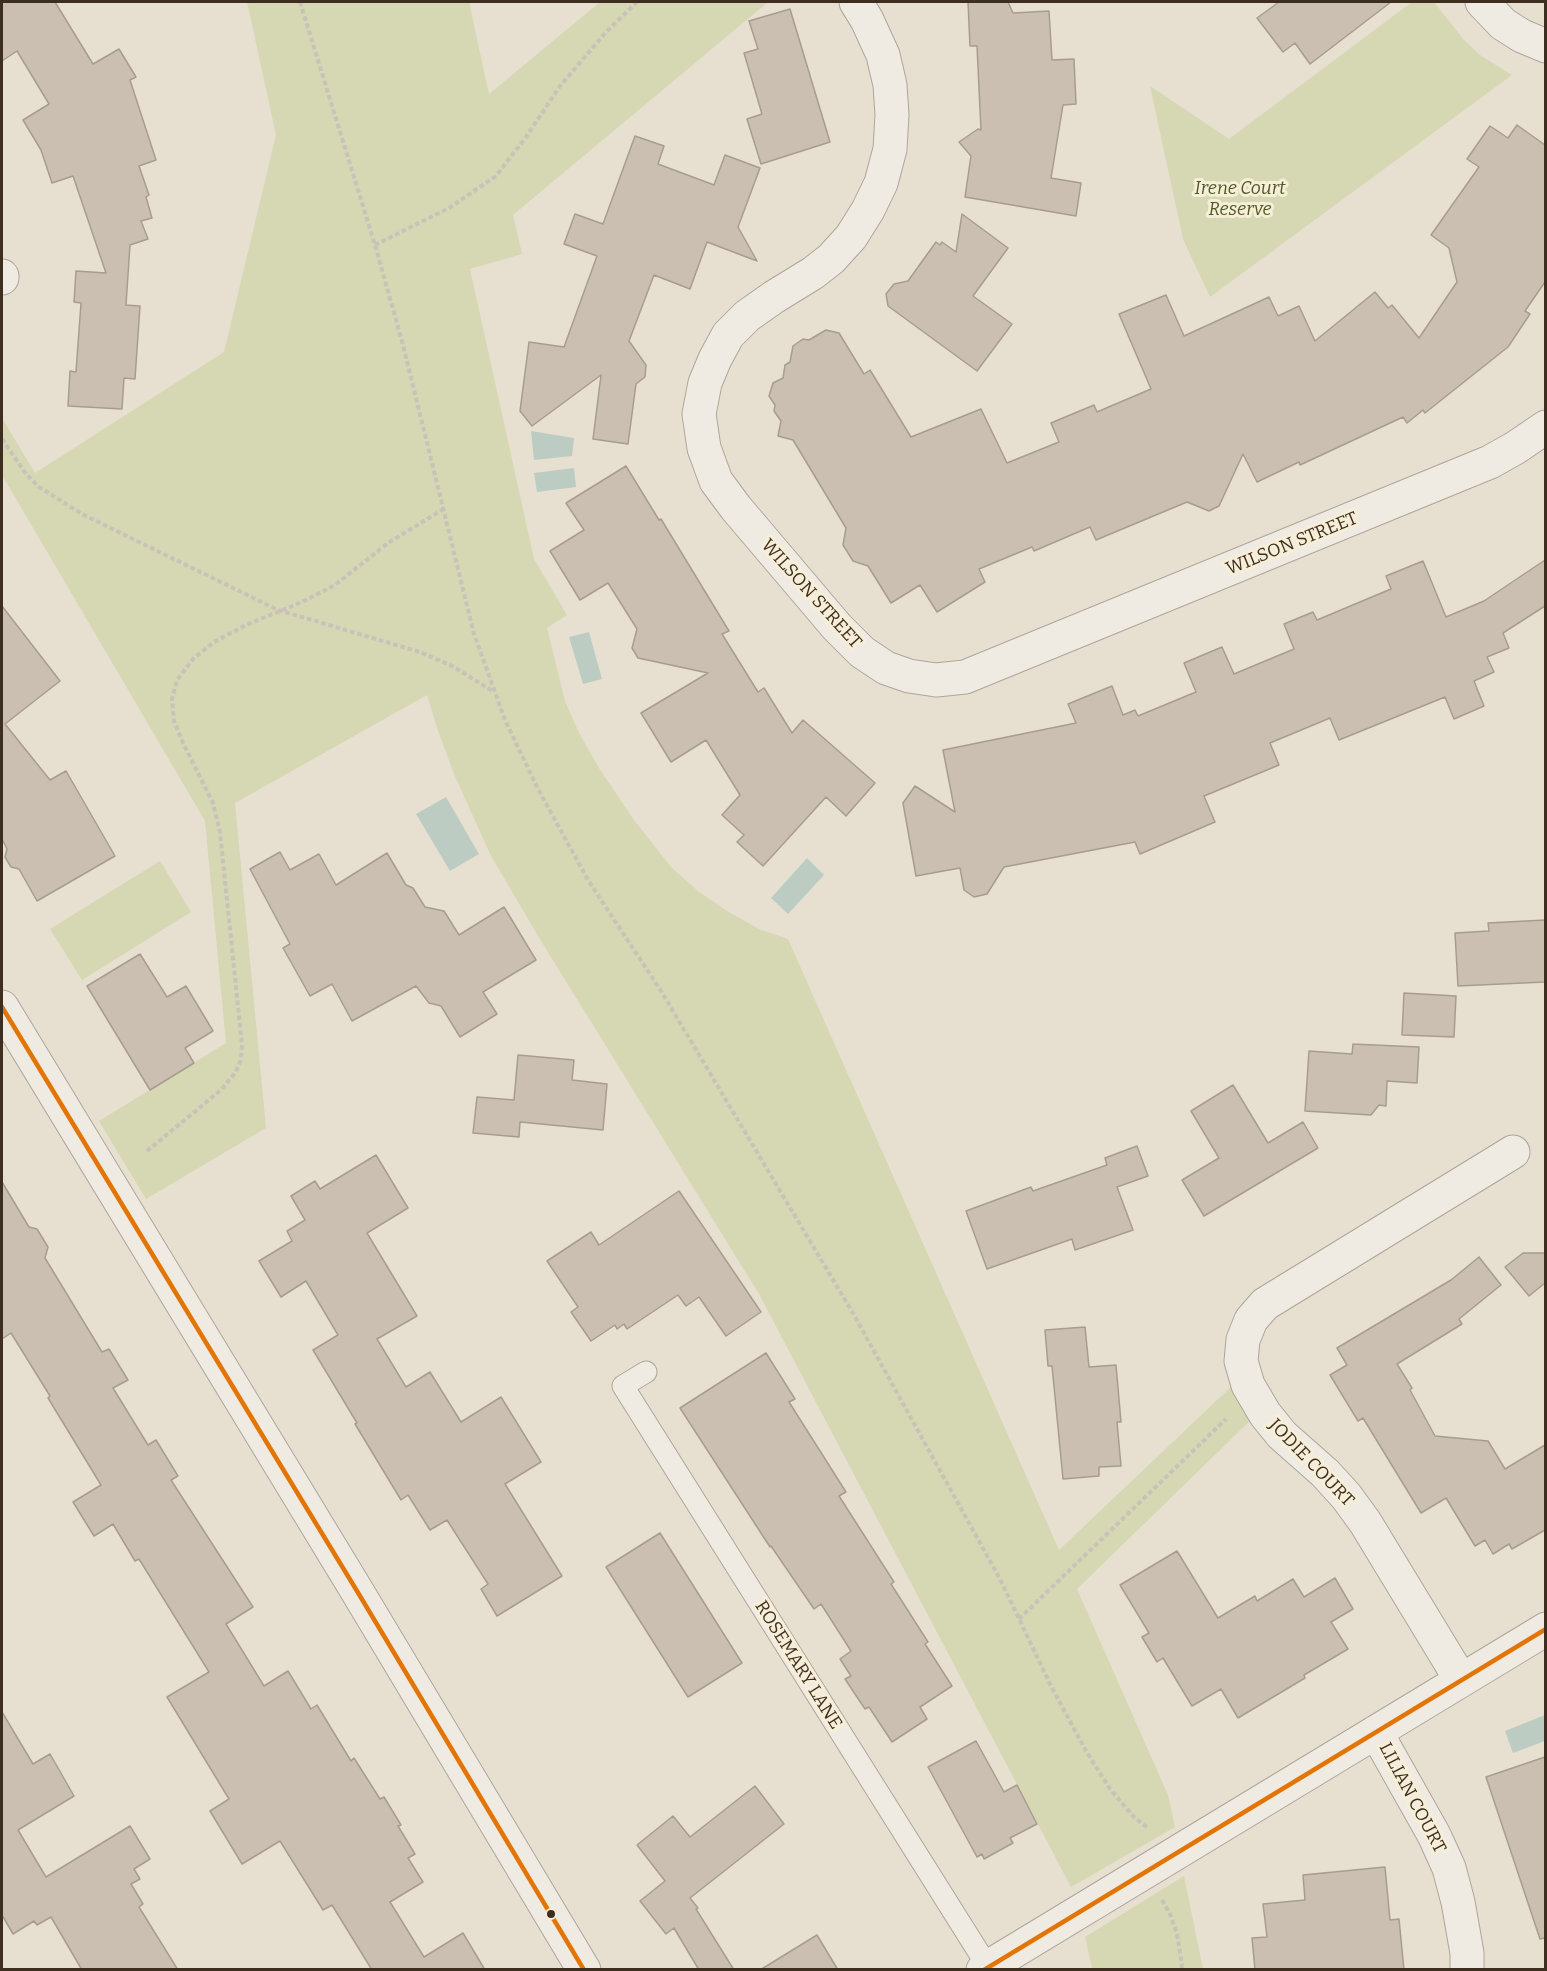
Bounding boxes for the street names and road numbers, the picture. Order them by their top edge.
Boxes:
street label: WILSON STREET [1223,508,1361,580]
street label: WILSON STREET [756,535,866,653]
street label: JODIE COURT [1264,1415,1358,1511]
street label: ROSEMARY LANE [750,1597,846,1733]
street label: LILIAN COURT [1374,1739,1450,1857]

